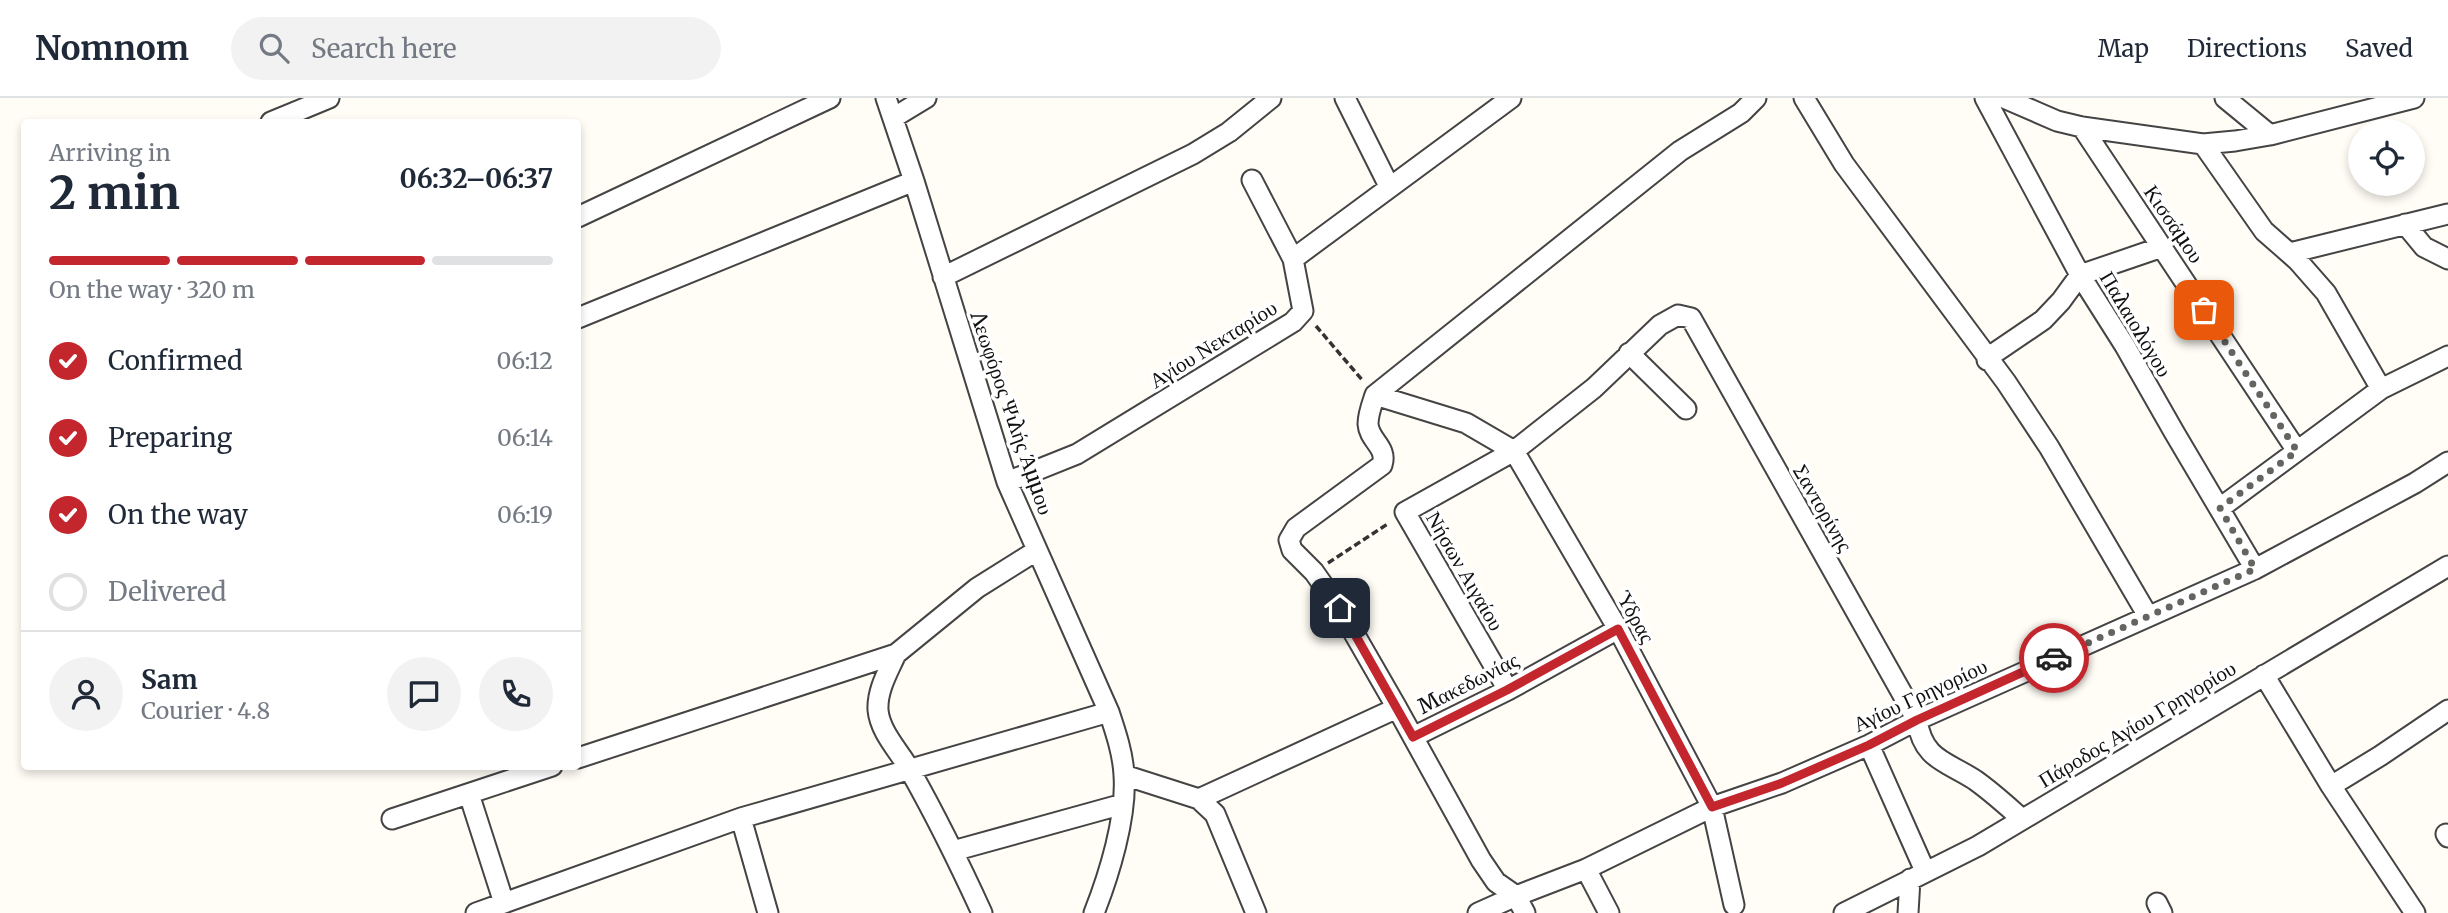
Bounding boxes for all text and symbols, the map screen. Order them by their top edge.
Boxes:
search box [231,17,721,80]
text: Nomnom [35,28,189,69]
icon: search [255,29,293,67]
text: Search here [311,32,457,65]
text: Map [2098,33,2149,64]
text: Directions [2187,33,2307,64]
text: Saved [2345,33,2413,64]
map controls [2348,119,2425,196]
button: locate [2348,119,2425,196]
text: Arriving in [49,138,171,167]
text: 06:32–06:37 [400,162,553,195]
text: 2 min [49,164,180,222]
street label: Κισσάμου [2138,180,2210,268]
street label: Παλαιολόγου [2094,266,2178,382]
text: On the way · 320 m [49,275,255,304]
pin [2174,280,2234,340]
icon: bag [2185,291,2223,329]
street label: Αγίου Νεκταρίου [1144,294,1282,394]
street label: Λεωφόρος Ψιλής Άμμου [964,307,1059,518]
icon: check [49,342,87,380]
text: Confirmed [108,344,243,377]
text: 06:12 [496,346,553,375]
icon: check [49,419,87,457]
text: Preparing [108,421,232,454]
text: 06:14 [497,423,553,452]
street label: Σαντορίνης [1787,459,1859,557]
icon: check [49,496,87,534]
text: On the way [108,498,248,531]
text: 06:19 [497,500,553,529]
street label: Νήσων Αιγαίου [1420,506,1510,636]
text: Delivered [108,575,227,608]
pin [1310,578,1370,638]
street label: Ύδρας [1610,585,1661,648]
icon: home [1321,589,1359,627]
courier [2019,623,2089,693]
icon: car [2035,639,2073,677]
street label: Μακεδωνίας [1413,646,1523,720]
street label: Αγίου Γρηγορίου [1849,652,1991,738]
street label: Πάροδος Αγίου Γρηγορίου [2033,654,2241,794]
button: person [49,657,123,731]
button: chat [387,657,461,731]
button: phone [479,657,553,731]
text: Sam [141,663,198,696]
text: Courier · 4.8 [141,696,270,725]

